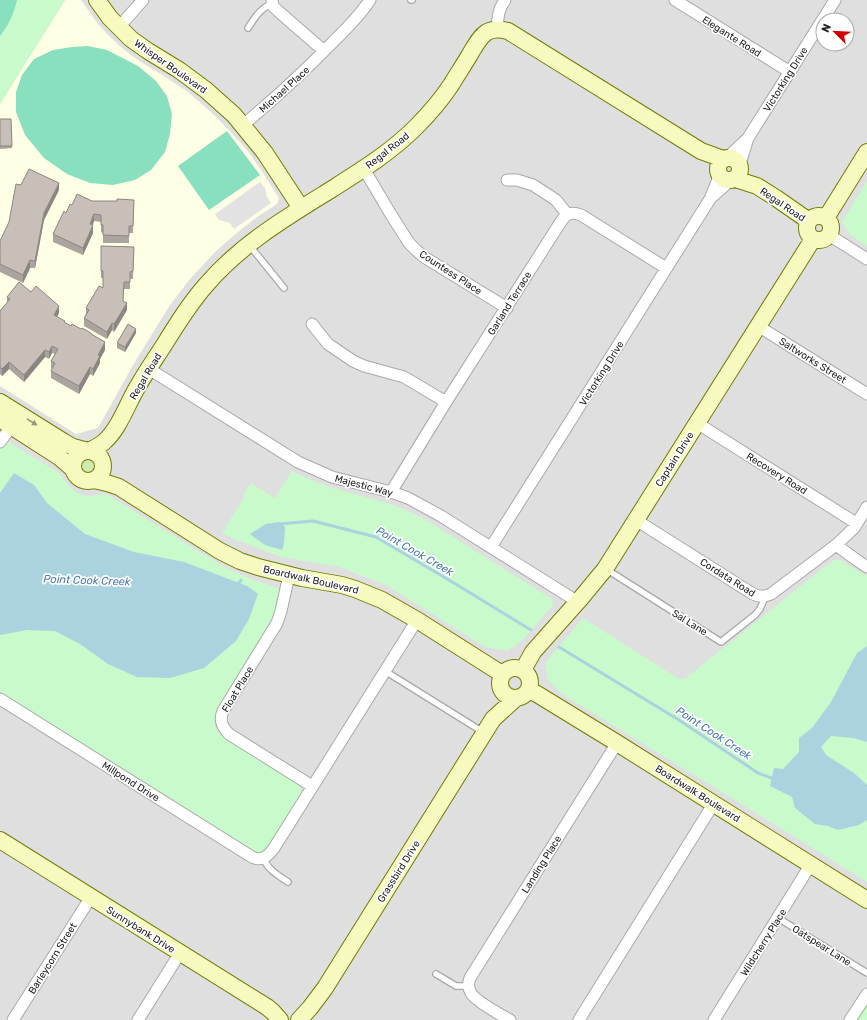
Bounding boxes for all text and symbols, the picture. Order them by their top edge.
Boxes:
north arrow [815,12,855,52]
street label: Elegante Road [700,14,763,60]
text: N [819,22,834,34]
street label: Whisper Boulevard [132,37,209,96]
street label: Victorking Drive [761,45,811,114]
street label: Michael Place [257,64,313,115]
street label: Regal Road [363,130,412,172]
street label: Regal Road [757,185,807,224]
street label: Countess Place [417,248,484,298]
street label: Garland Terrace [485,269,534,338]
street label: Saltworks Street [777,335,848,386]
street label: Victorking Drive [577,339,627,408]
street label: Regal Road [127,351,164,402]
one-way arrow [26,419,38,426]
street label: Captain Drive [653,430,697,489]
street label: Recovery Road [744,450,809,497]
street label: Majestic Way [333,472,395,500]
water label: Point Cook Creek [374,524,456,579]
street label: Cordata Road [698,556,757,600]
street label: Boardwalk Boulevard [262,563,360,597]
water label: Point Cook Creek [43,572,131,589]
street label: Sal Lane [670,607,710,639]
street label: Float Place [219,664,256,715]
water label: Point Cook Creek [674,704,754,763]
street label: Millpond Drive [100,759,162,804]
street label: Boardwalk Boulevard [653,763,742,825]
street label: Landing Place [519,833,565,896]
street label: Grassbird Drive [375,838,423,905]
street label: Sunnybank Drive [104,904,177,956]
street label: Wildcherry Place [738,906,789,978]
street label: Barleycorn Street [26,921,80,996]
street label: Oatspear Lane [790,923,853,969]

